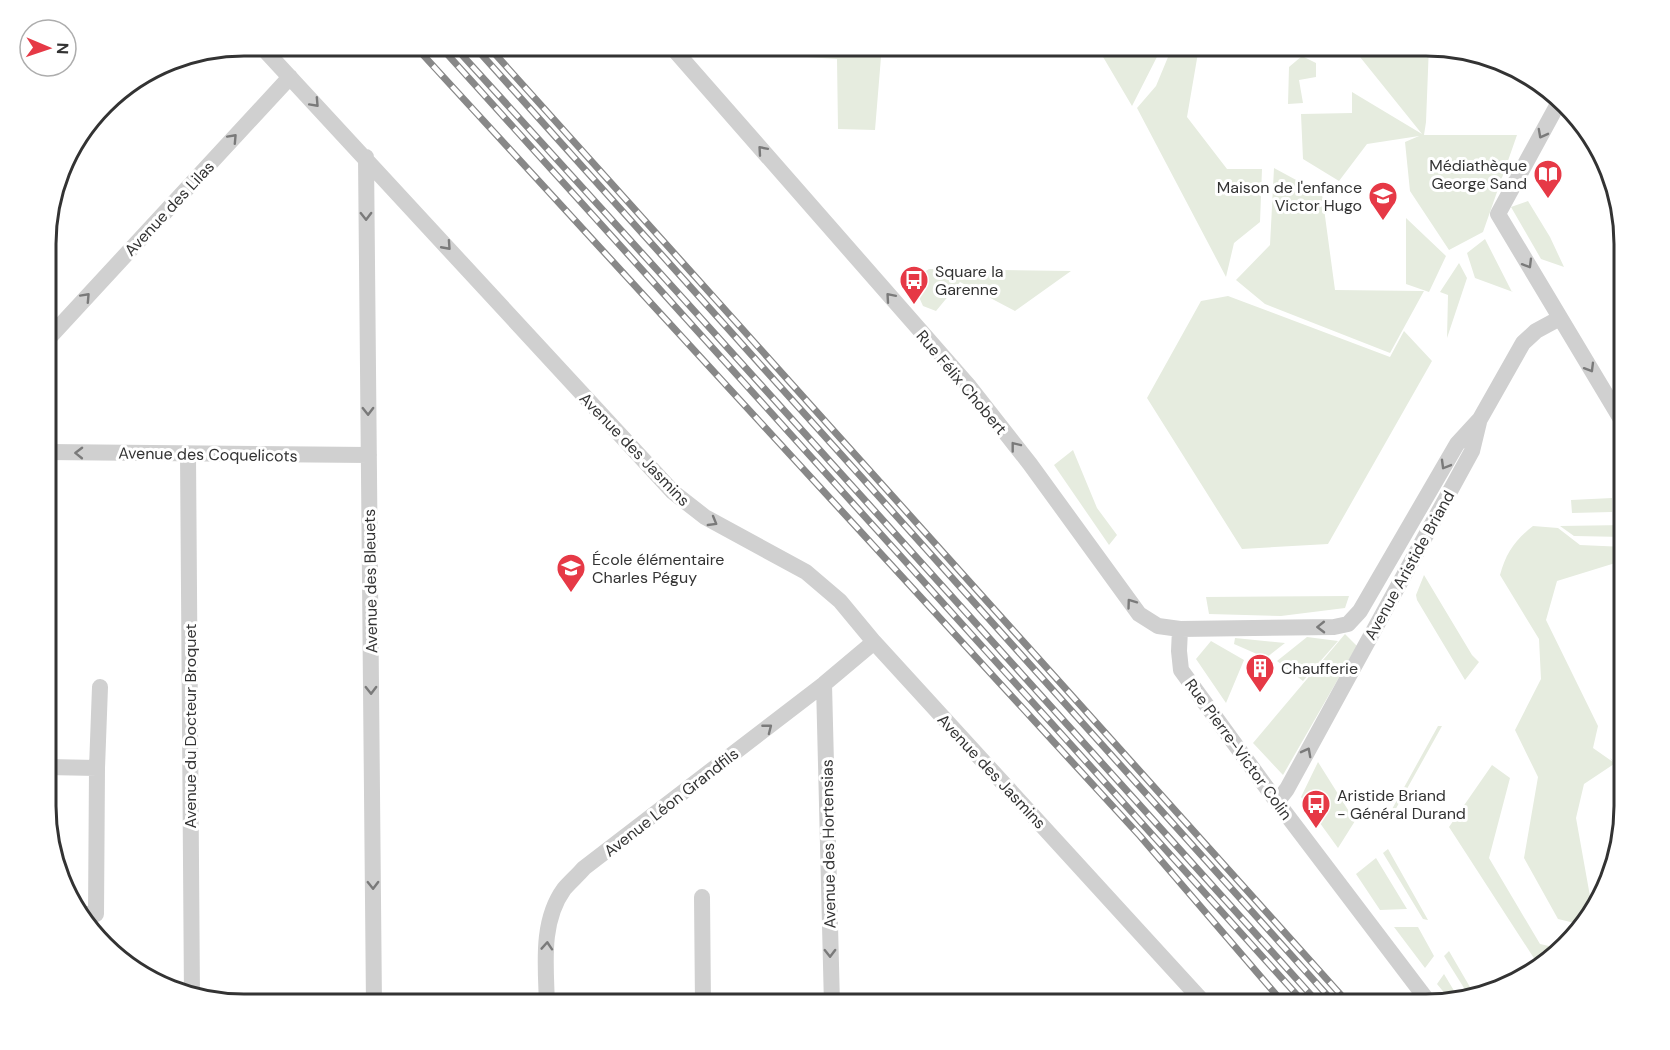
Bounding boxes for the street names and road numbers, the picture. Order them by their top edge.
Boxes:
street label: Avenue des Lilas [120,156,219,260]
street label: Rue Félix Chobert [912,326,1012,439]
street label: Avenue des Jasmins [575,388,694,511]
street label: Avenue des Coquelicots [118,442,298,467]
street label: Avenue Aristide Briand [1360,487,1459,644]
street label: Avenue des Bleuets [359,509,382,653]
street label: Avenue du Docteur Broquet [180,623,201,829]
street label: Rue Pierre-Victor Colin [1180,675,1297,824]
street label: Avenue des Jasmins [933,709,1051,833]
street label: Avenue Léon Grandfils [600,743,743,862]
street label: Avenue des Hortensias [817,759,840,929]

